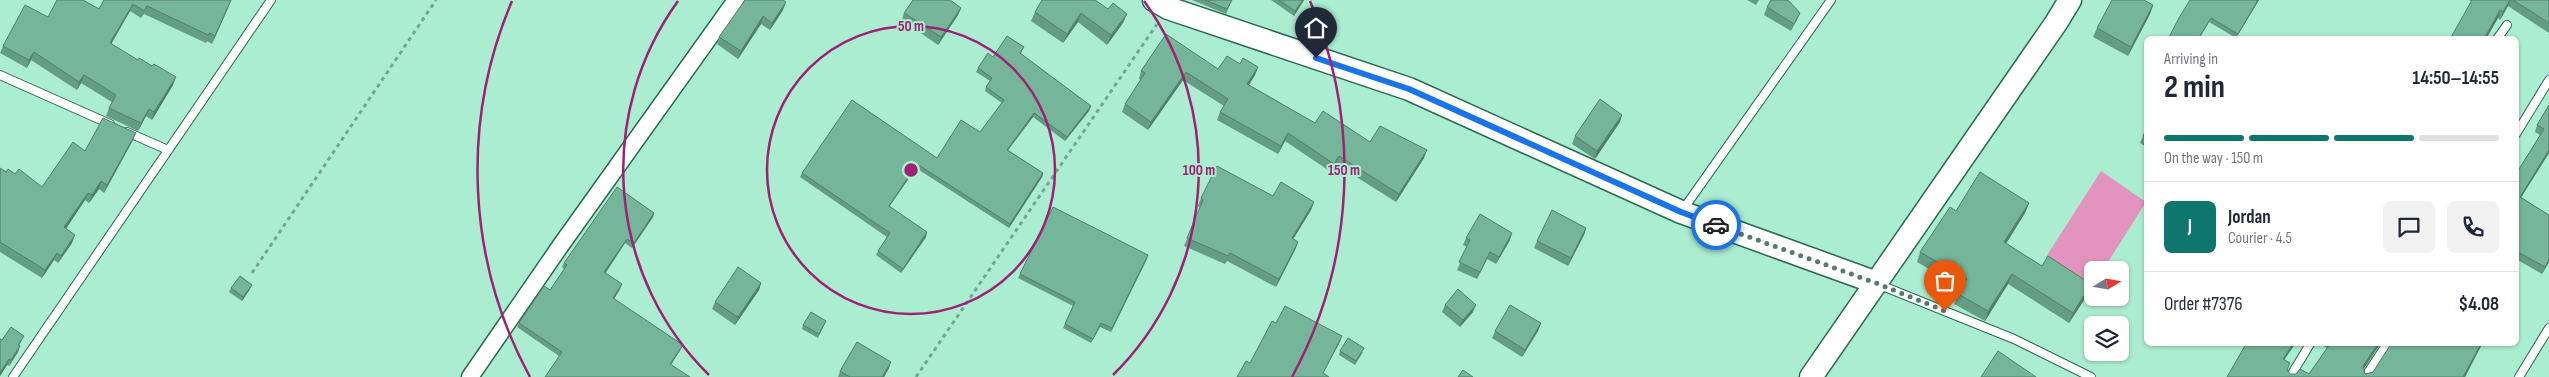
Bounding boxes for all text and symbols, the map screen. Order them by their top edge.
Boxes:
pin [1295,7,1337,58]
icon: home [1302,14,1330,42]
text: 50 m [898,17,924,36]
text: Arriving in [2164,50,2218,69]
text: 14:50–14:55 [2413,67,2499,90]
text: 2 min [2164,68,2225,107]
text: On the way · 150 m [2164,149,2263,168]
centre of rings [902,161,920,179]
text: 100 m [1183,161,1215,180]
text: 150 m [1328,161,1360,180]
courier [1691,200,1741,250]
button: chat [2383,201,2435,253]
button: phone [2447,201,2499,253]
text: Jordan [2228,206,2271,229]
icon: car [1702,211,1730,239]
text: J [2188,215,2192,238]
text: Courier · 4.5 [2228,229,2292,248]
pin [1924,260,1966,311]
north arrow [2084,261,2129,306]
map controls [2084,261,2129,361]
icon: bag [1931,267,1959,295]
text: Order #7376 [2164,293,2243,316]
text: $4.08 [2459,293,2499,316]
button: layers [2084,316,2129,361]

